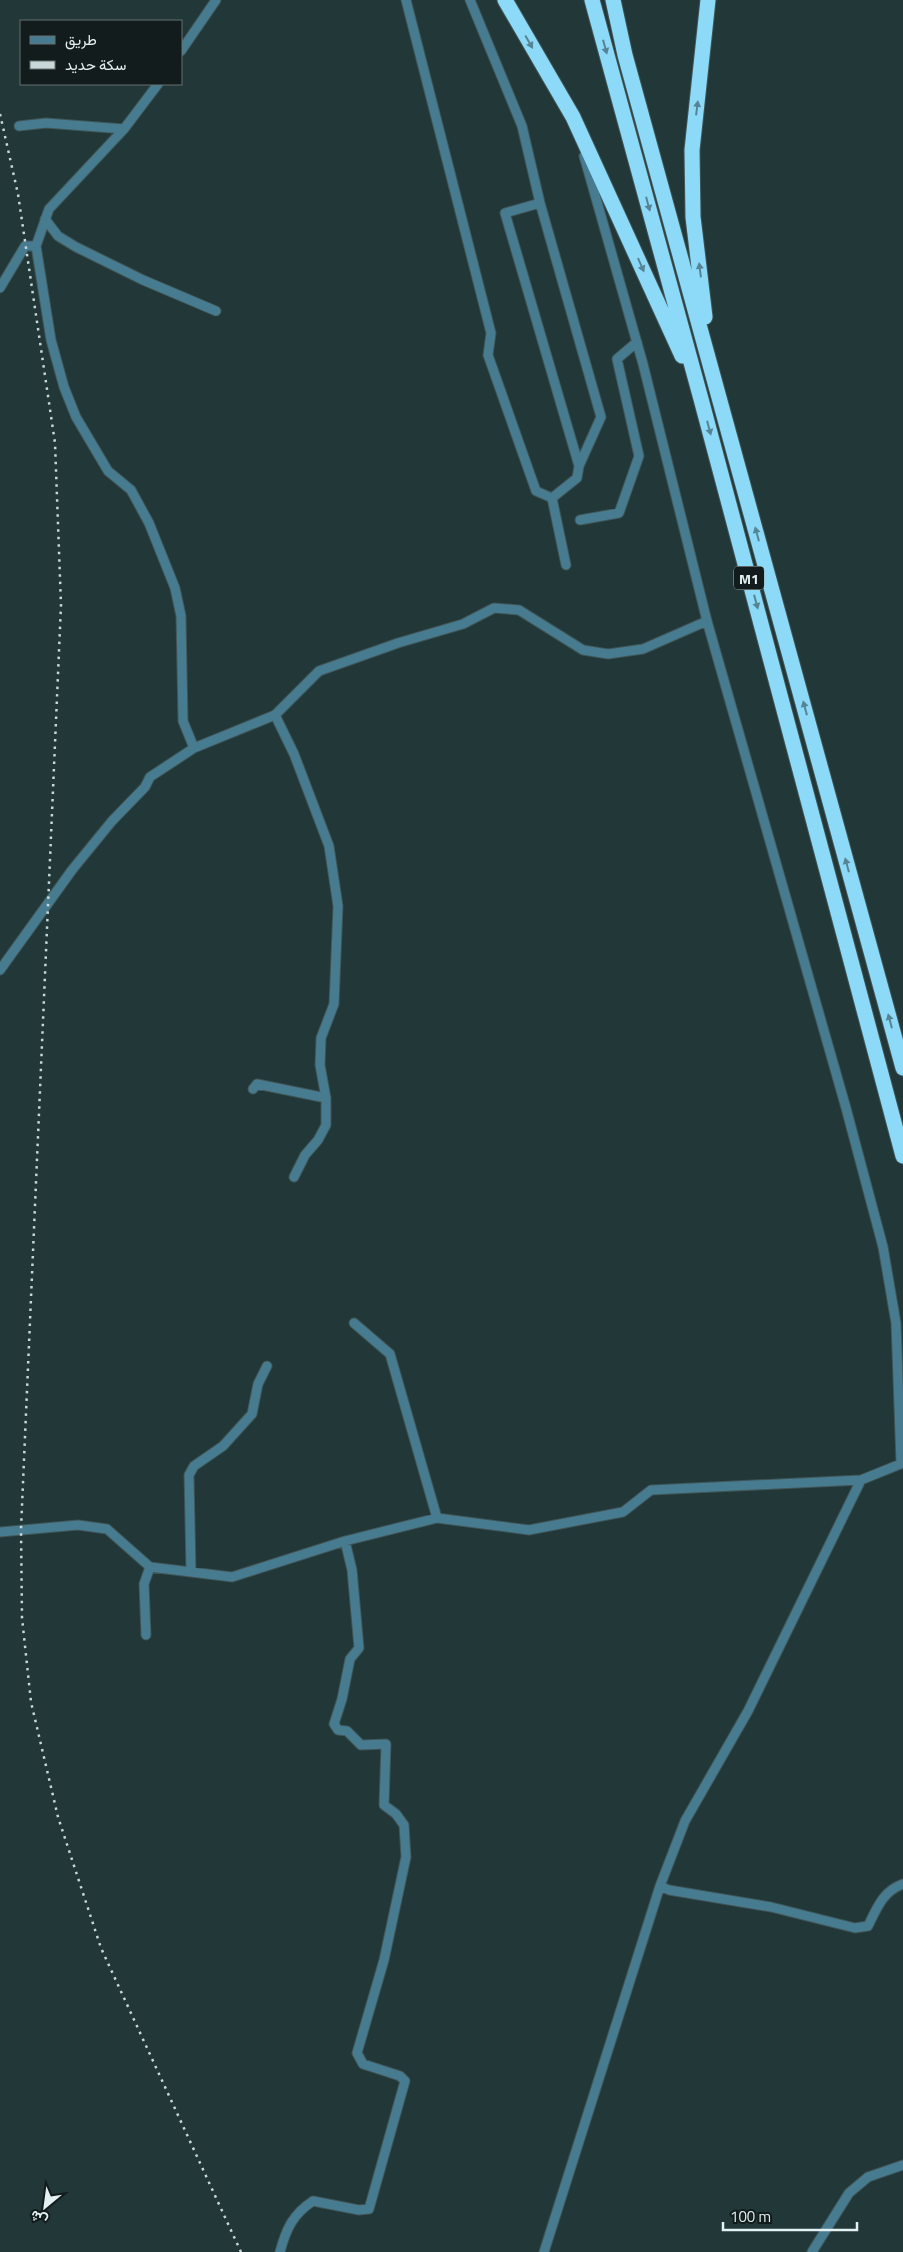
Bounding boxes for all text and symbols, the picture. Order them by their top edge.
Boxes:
legend [20,20,182,85]
text: طريق [65,28,97,51]
one-way arrow [525,36,534,49]
one-way arrow [601,40,609,55]
text: سكة حديد [65,53,126,76]
one-way arrow [693,100,701,116]
one-way arrow [644,196,652,211]
one-way arrow [638,258,646,272]
one-way arrow [696,262,704,278]
one-way arrow [706,421,714,436]
one-way arrow [753,527,761,542]
road number: M1 [734,566,764,590]
one-way arrow [752,595,760,610]
one-way arrow [800,700,808,715]
one-way arrow [843,857,851,872]
one-way arrow [886,1014,894,1029]
north arrow [20,2182,70,2232]
scale bar [723,2200,857,2232]
text: ش [26,2205,51,2232]
text: 100 m [730,2205,771,2228]

